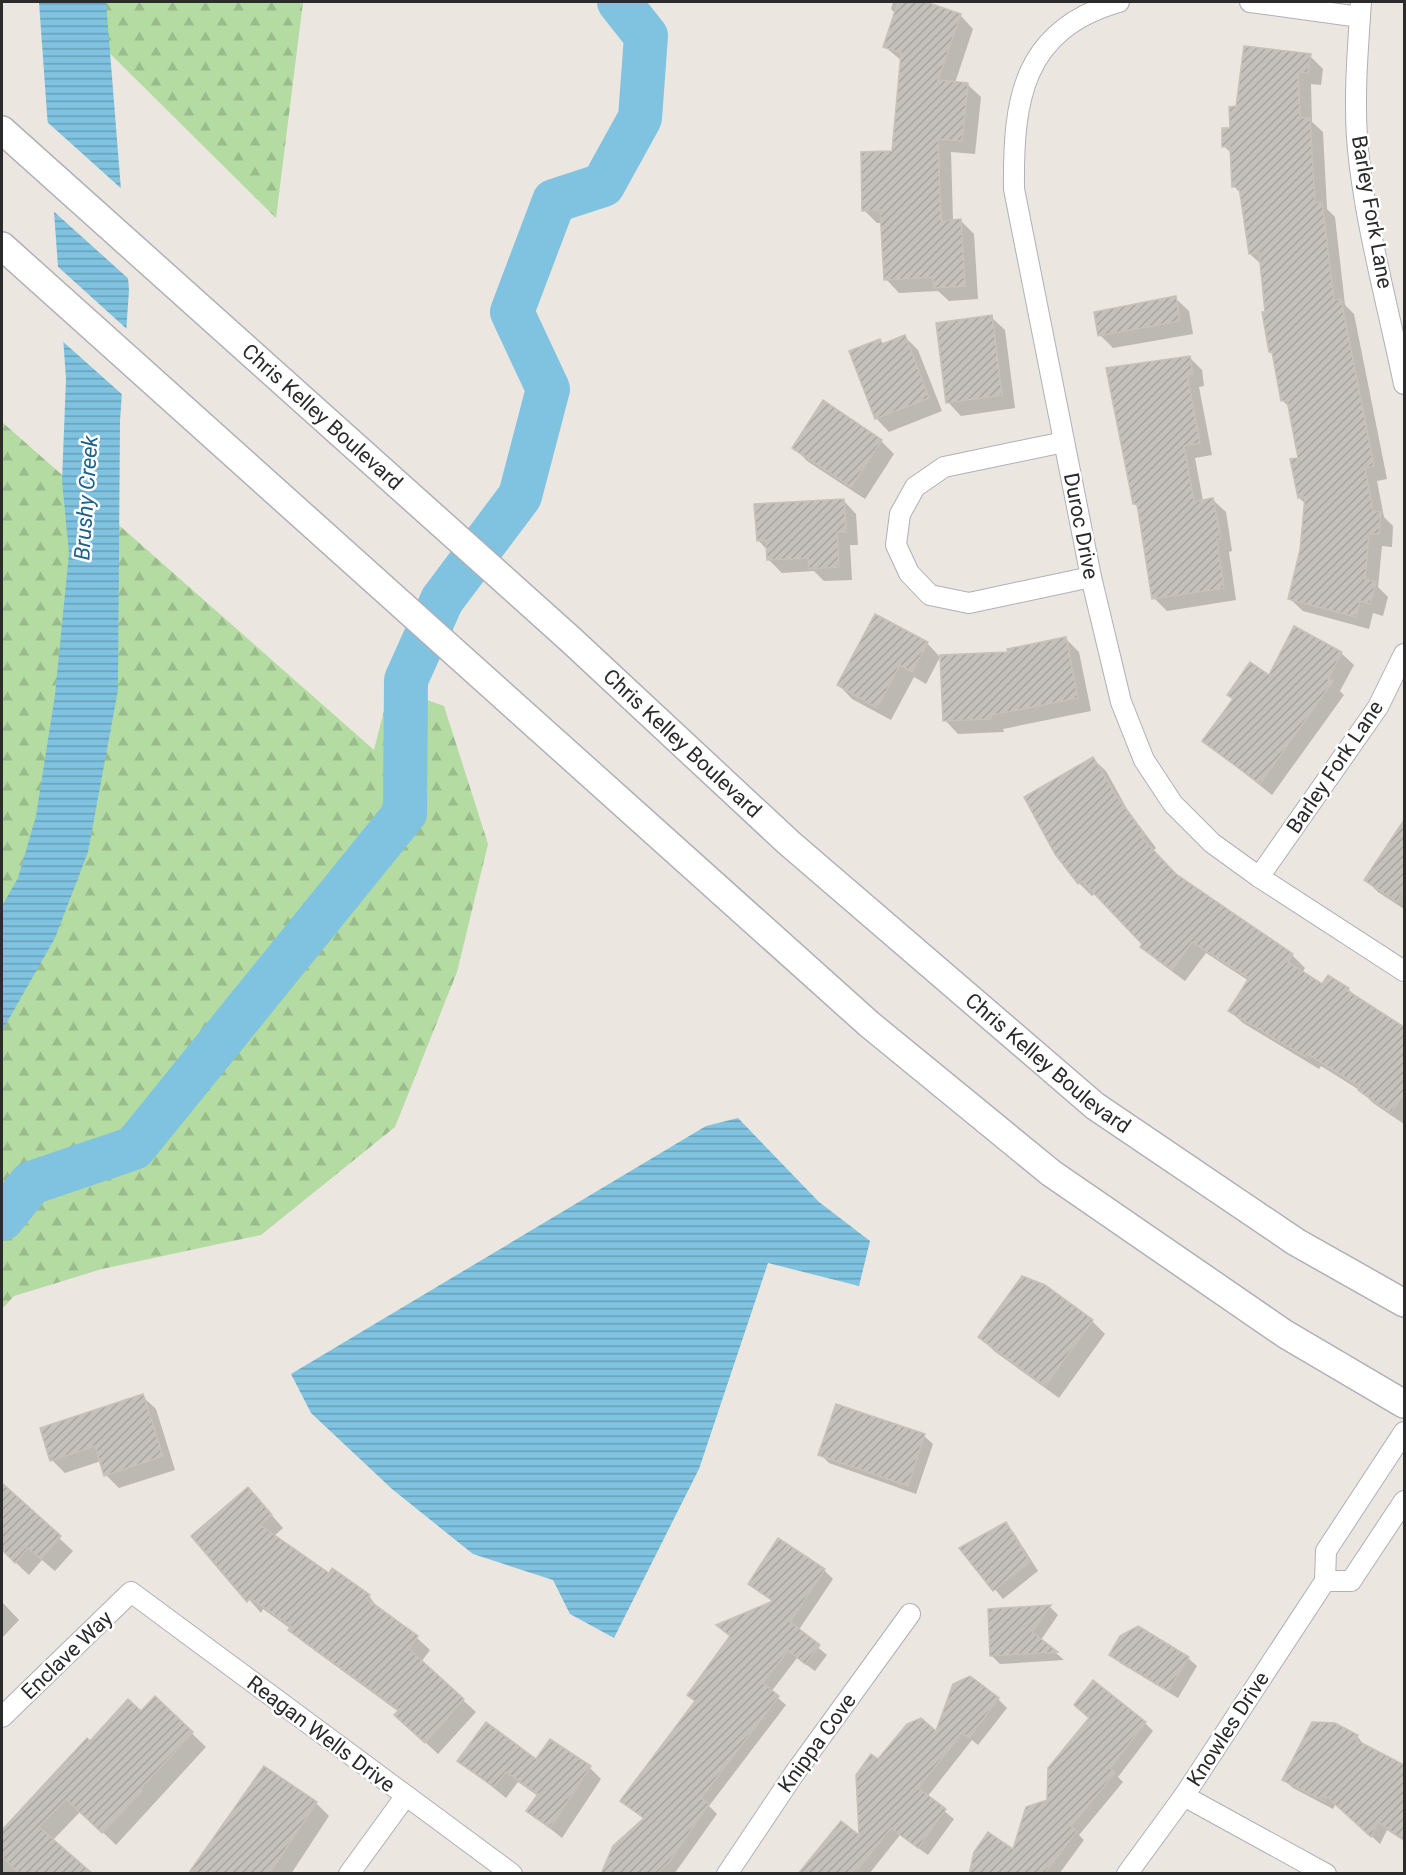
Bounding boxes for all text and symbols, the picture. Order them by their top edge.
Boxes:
street label: Barley Fork Lane [1347,134,1397,290]
street label: Chris Kelley Boulevard [237,339,407,495]
water label: Brushy Creek [69,434,103,561]
street label: Duroc Drive [1059,471,1103,581]
street label: Chris Kelley Boulevard [598,664,766,823]
street label: Barley Fork Lane [1282,696,1388,838]
street label: Chris Kelley Boulevard [961,988,1135,1138]
street label: Enclave Way [17,1606,117,1704]
street label: Knowles Drive [1182,1667,1274,1791]
street label: Reagan Wells Drive [243,1671,399,1797]
street label: Knippa Cove [773,1689,861,1797]

